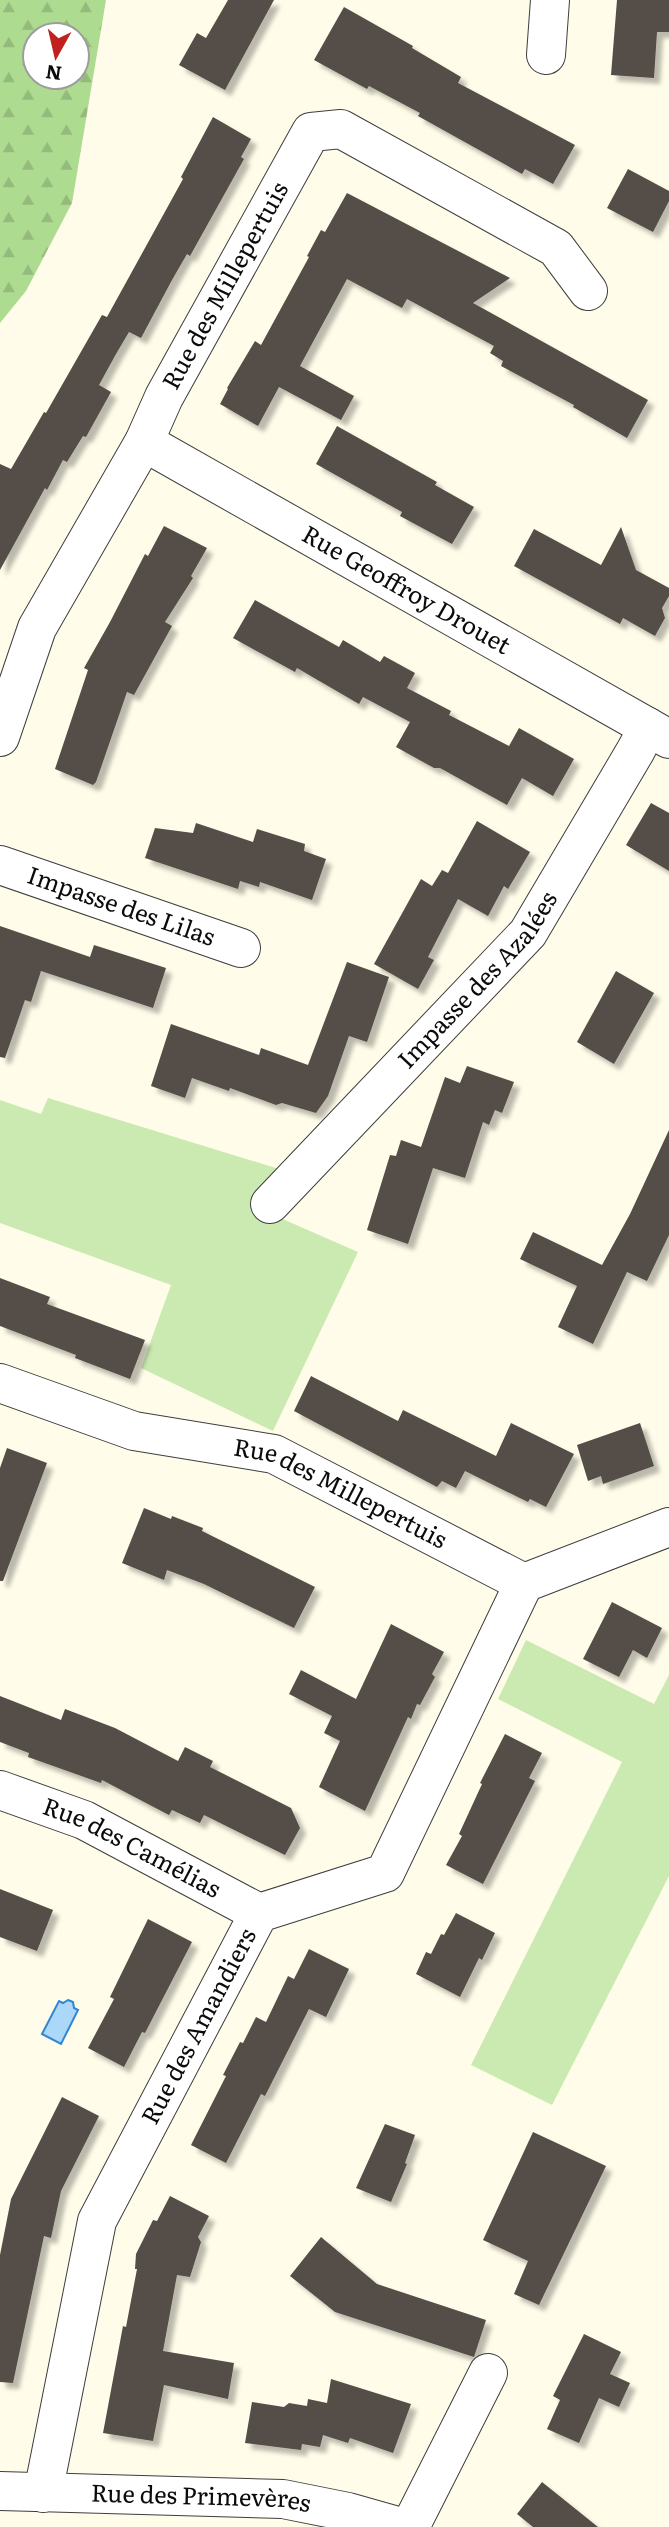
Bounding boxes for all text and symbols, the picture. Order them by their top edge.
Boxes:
north arrow [21,21,91,91]
text: N [44,59,63,89]
street label: Rue des Millepertuis [152,174,295,395]
street label: Rue Geoffroy Drouet [296,515,518,661]
street label: Impasse des Lilas [23,856,221,953]
street label: Impasse des Azalées [388,884,564,1075]
street label: Rue des Millepertuis [231,1428,454,1556]
street label: Rue des Camélias [39,1787,228,1905]
street label: Rue des Amandiers [131,1921,263,2130]
street label: Rue des Primevères [91,2474,314,2519]

